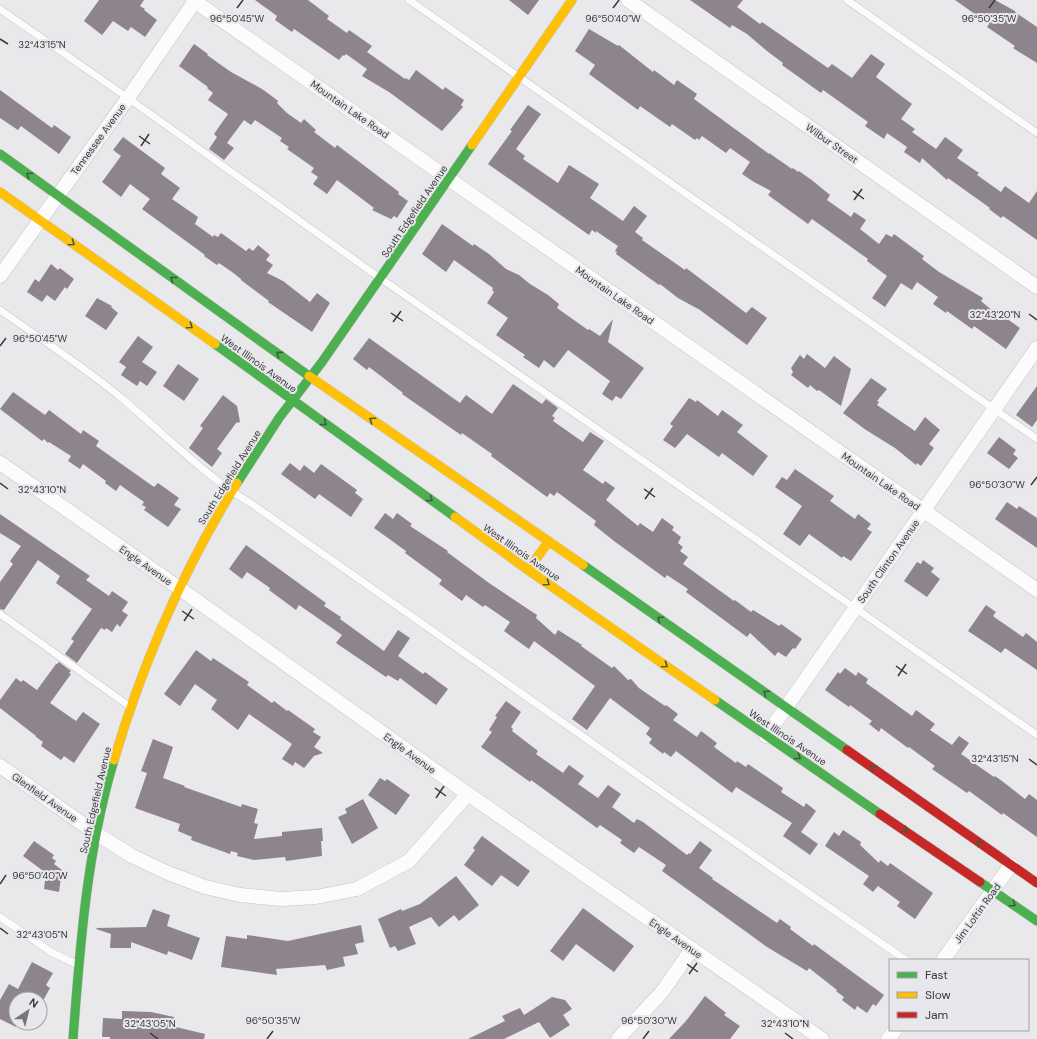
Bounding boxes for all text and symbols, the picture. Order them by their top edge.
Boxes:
text: 96°50'45"W [210,12,265,25]
text: 96°50'40"W [585,12,641,25]
text: 96°50'35"W [962,12,1017,25]
text: 32°43'15"N [18,38,66,51]
street label: Mountain Lake Road [308,77,392,141]
street label: Tennessee Avenue [68,101,129,178]
street label: Wilbur Street [803,121,860,166]
street label: South Edgefield Avenue [378,162,451,260]
one-way arrow [26,172,33,180]
one-way arrow [68,238,75,246]
street label: Mountain Lake Road [573,263,657,327]
one-way arrow [170,276,177,284]
text: 32°43'20"N [970,308,1021,321]
one-way arrow [185,322,192,329]
street label: West Illinois Avenue [218,331,300,396]
text: 96°50'45"W [13,332,68,345]
one-way arrow [276,352,283,359]
one-way arrow [369,417,376,425]
one-way arrow [320,418,327,425]
street label: South Edgefield Avenue [195,427,264,527]
street label: Mountain Lake Road [839,449,923,513]
text: 96°50'30"W [969,478,1025,491]
text: 32°43'10"N [18,483,66,496]
one-way arrow [425,494,432,501]
street label: South Clinton Avenue [855,517,922,606]
street label: West Illinois Avenue [481,521,563,584]
street label: Engle Avenue [117,542,175,589]
one-way arrow [543,578,550,586]
one-way arrow [657,616,664,624]
one-way arrow [661,660,668,668]
one-way arrow [764,691,771,698]
street label: West Illinois Avenue [746,707,829,768]
street label: Engle Avenue [381,730,439,777]
street label: South Edgefield Avenue [77,745,114,855]
one-way arrow [794,752,801,760]
text: 32°43'15"N [971,752,1019,765]
one-way arrow [870,765,877,773]
street label: Glenfield Avenue [9,770,81,825]
one-way arrow [901,826,908,833]
one-way arrow [977,841,984,848]
text: 96°50'40"W [12,869,68,882]
street label: Jim Loftin Road [951,881,1004,946]
one-way arrow [1008,899,1015,906]
street label: Engle Avenue [647,915,705,962]
text: 32°43'05"N [16,928,68,941]
legend [889,959,1029,1031]
text: Fast [925,967,948,983]
text: Slow [925,987,951,1003]
north arrow [8,991,48,1031]
text: N [26,995,41,1011]
text: Jam [925,1007,948,1023]
text: 96°50'35"W [246,1014,301,1027]
text: 96°50'30"W [621,1014,677,1027]
text: 32°43'05"N [124,1017,176,1030]
text: 32°43'10"N [761,1017,809,1030]

